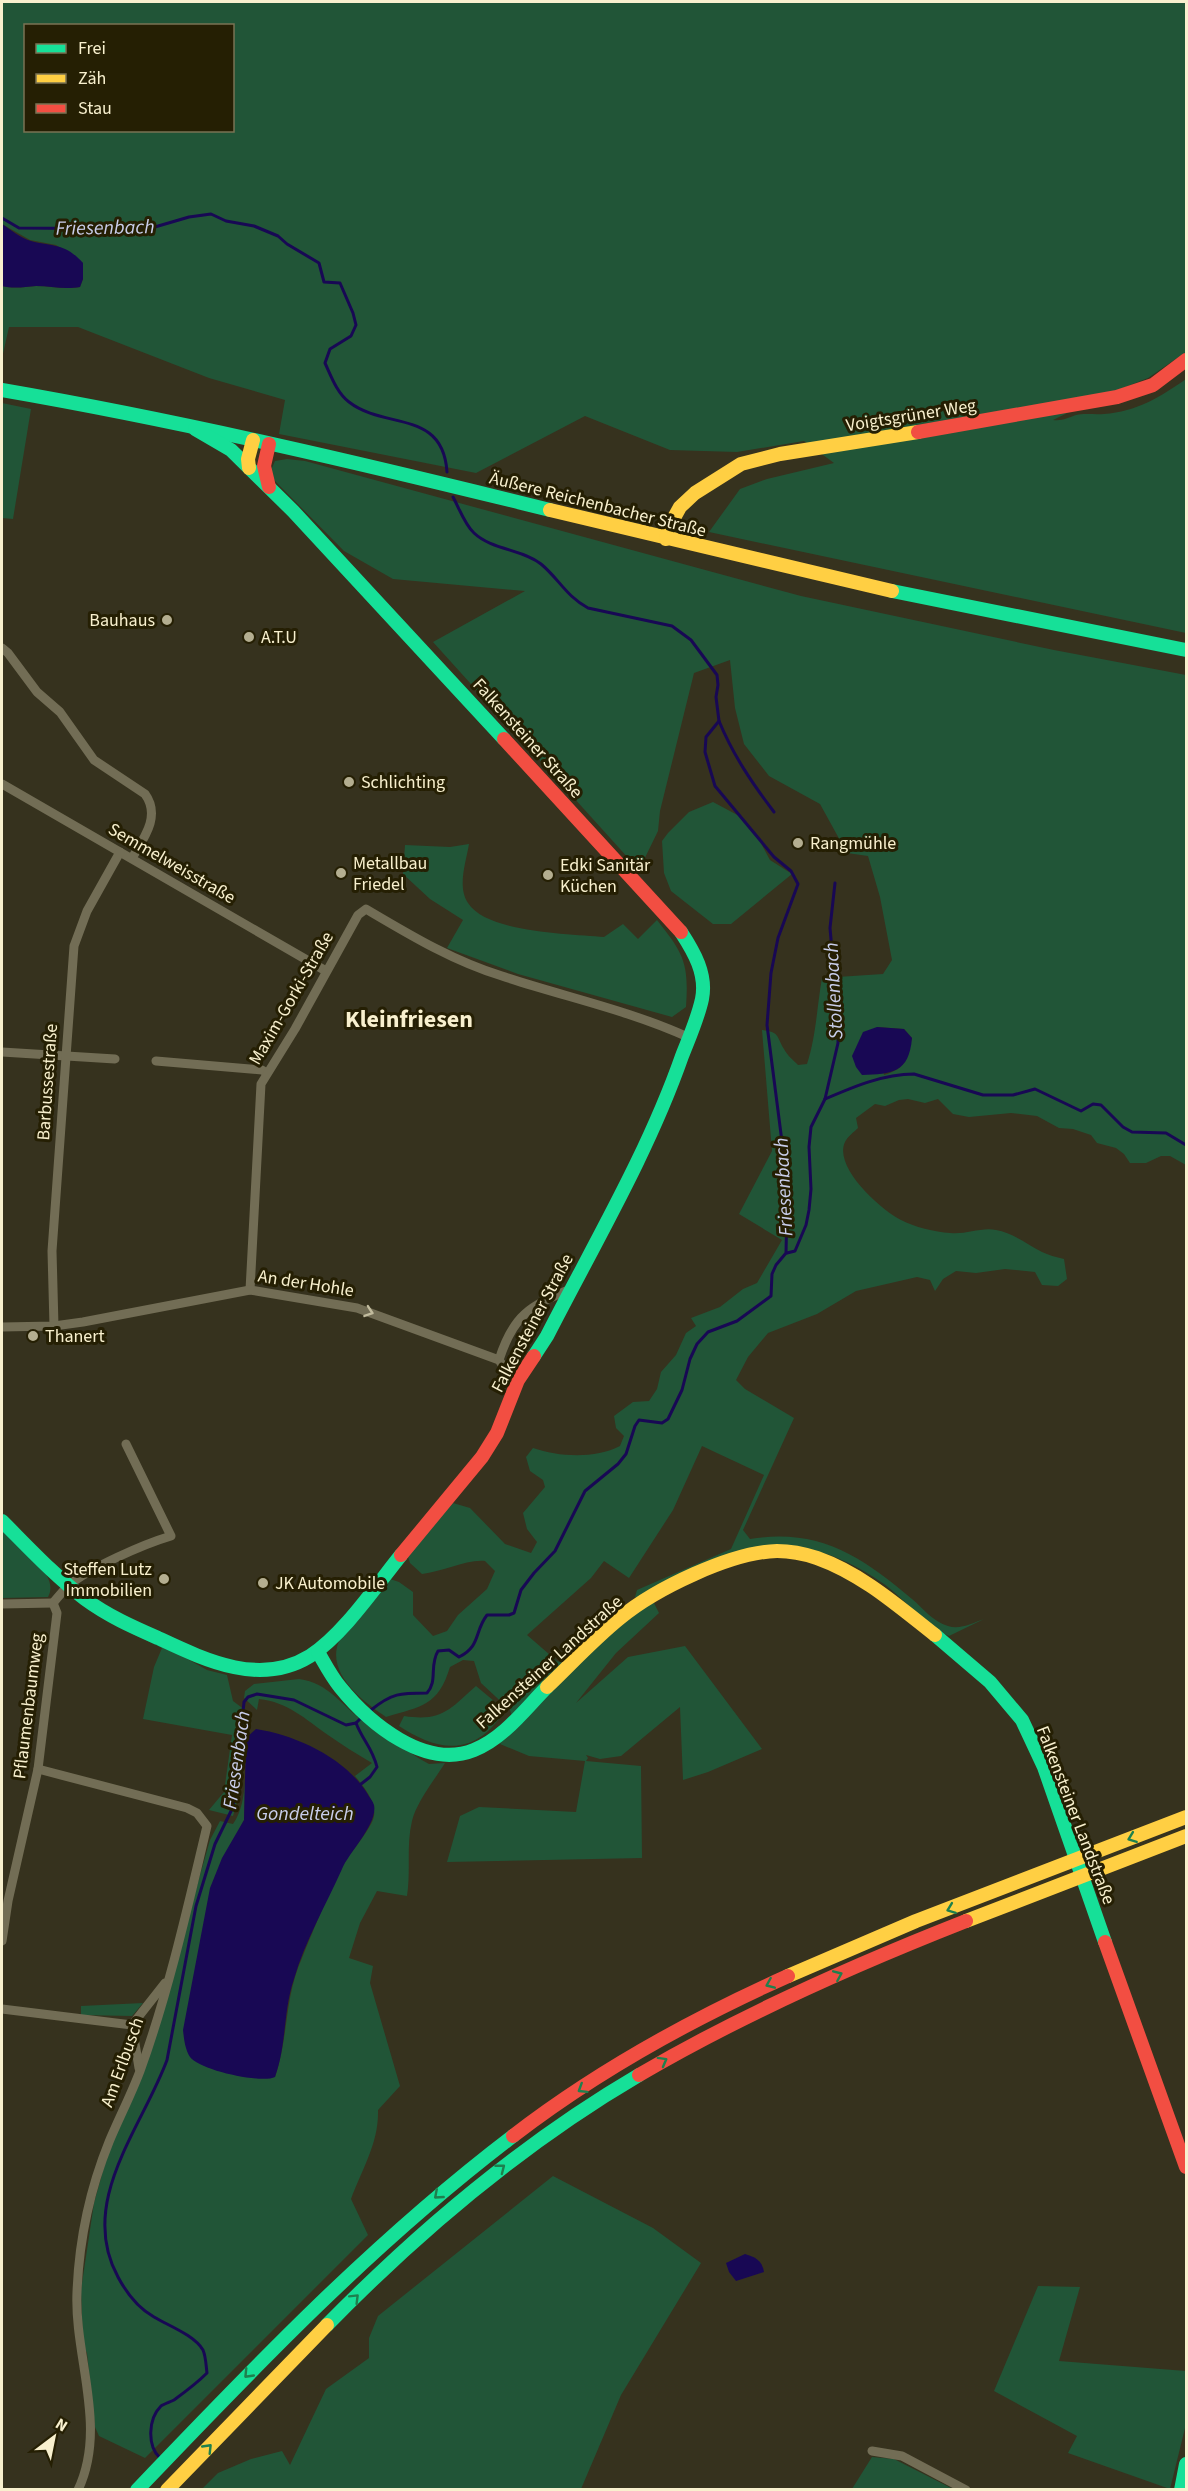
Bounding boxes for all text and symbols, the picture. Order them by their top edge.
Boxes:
legend [24,24,234,132]
text: Frei [78,36,106,61]
text: Zäh [78,66,106,91]
text: Stau [78,96,112,121]
water label: Friesenbach [55,213,155,243]
street label: Voigtsgrüner Weg [844,393,978,438]
street label: Äußere Reichenbacher Straße [487,465,709,544]
place label: Bauhaus [89,608,155,633]
marker: Bauhaus [160,613,174,627]
place label: A.T.U [261,625,297,650]
marker: A.T.U [242,630,256,644]
street label: Falkensteiner Straße [467,673,588,804]
place label: Schlichting [361,770,445,795]
marker: Schlichting [342,775,356,789]
street label: Semmelweisstraße [104,817,240,910]
place label: Rangmühle [810,831,896,856]
marker: Rangmühle [791,836,805,850]
place label: Metallbau Friedel [353,851,427,897]
place label: Edki Sanitär Küchen [560,853,651,899]
marker: Metallbau Friedel [334,866,348,880]
marker: Edki Sanitär Küchen [541,868,555,882]
street label: Maxim-Gorki-Straße [243,927,340,1070]
water label: Stollenbach [817,942,851,1040]
district label: Kleinfriesen [345,1002,473,1037]
street label: Barbussestraße [31,1023,64,1141]
water label: Friesenbach [767,1137,801,1237]
street label: Falkensteiner Straße [485,1249,580,1397]
street label: An der Hohle [256,1264,356,1303]
one-way arrow [363,1304,374,1317]
place label: Thanert [45,1324,105,1349]
marker: Thanert [26,1329,40,1343]
place label: Steffen Lutz Immobilien [63,1557,152,1603]
place label: JK Automobile [275,1571,385,1596]
marker: Steffen Lutz Immobilien [157,1572,171,1586]
marker: JK Automobile [256,1576,270,1590]
street label: Falkensteiner Landstraße [471,1590,628,1735]
street label: Pflaumenbaumweg [7,1632,50,1780]
water label: Friesenbach [216,1709,258,1811]
street label: Falkensteiner Landstraße [1030,1722,1121,1908]
water label: Gondelteich [256,1800,354,1828]
one-way arrow [1127,1831,1138,1843]
one-way arrow [946,1902,956,1915]
one-way arrow [832,1970,843,1982]
one-way arrow [766,1977,777,1989]
street label: Am Erlbusch [95,2014,150,2111]
one-way arrow [657,2057,667,2068]
one-way arrow [578,2082,588,2094]
one-way arrow [494,2165,505,2176]
one-way arrow [434,2188,445,2199]
one-way arrow [348,2294,359,2305]
one-way arrow [244,2368,255,2378]
north arrow [24,2407,84,2467]
text: N [51,2413,72,2437]
one-way arrow [201,2444,212,2455]

